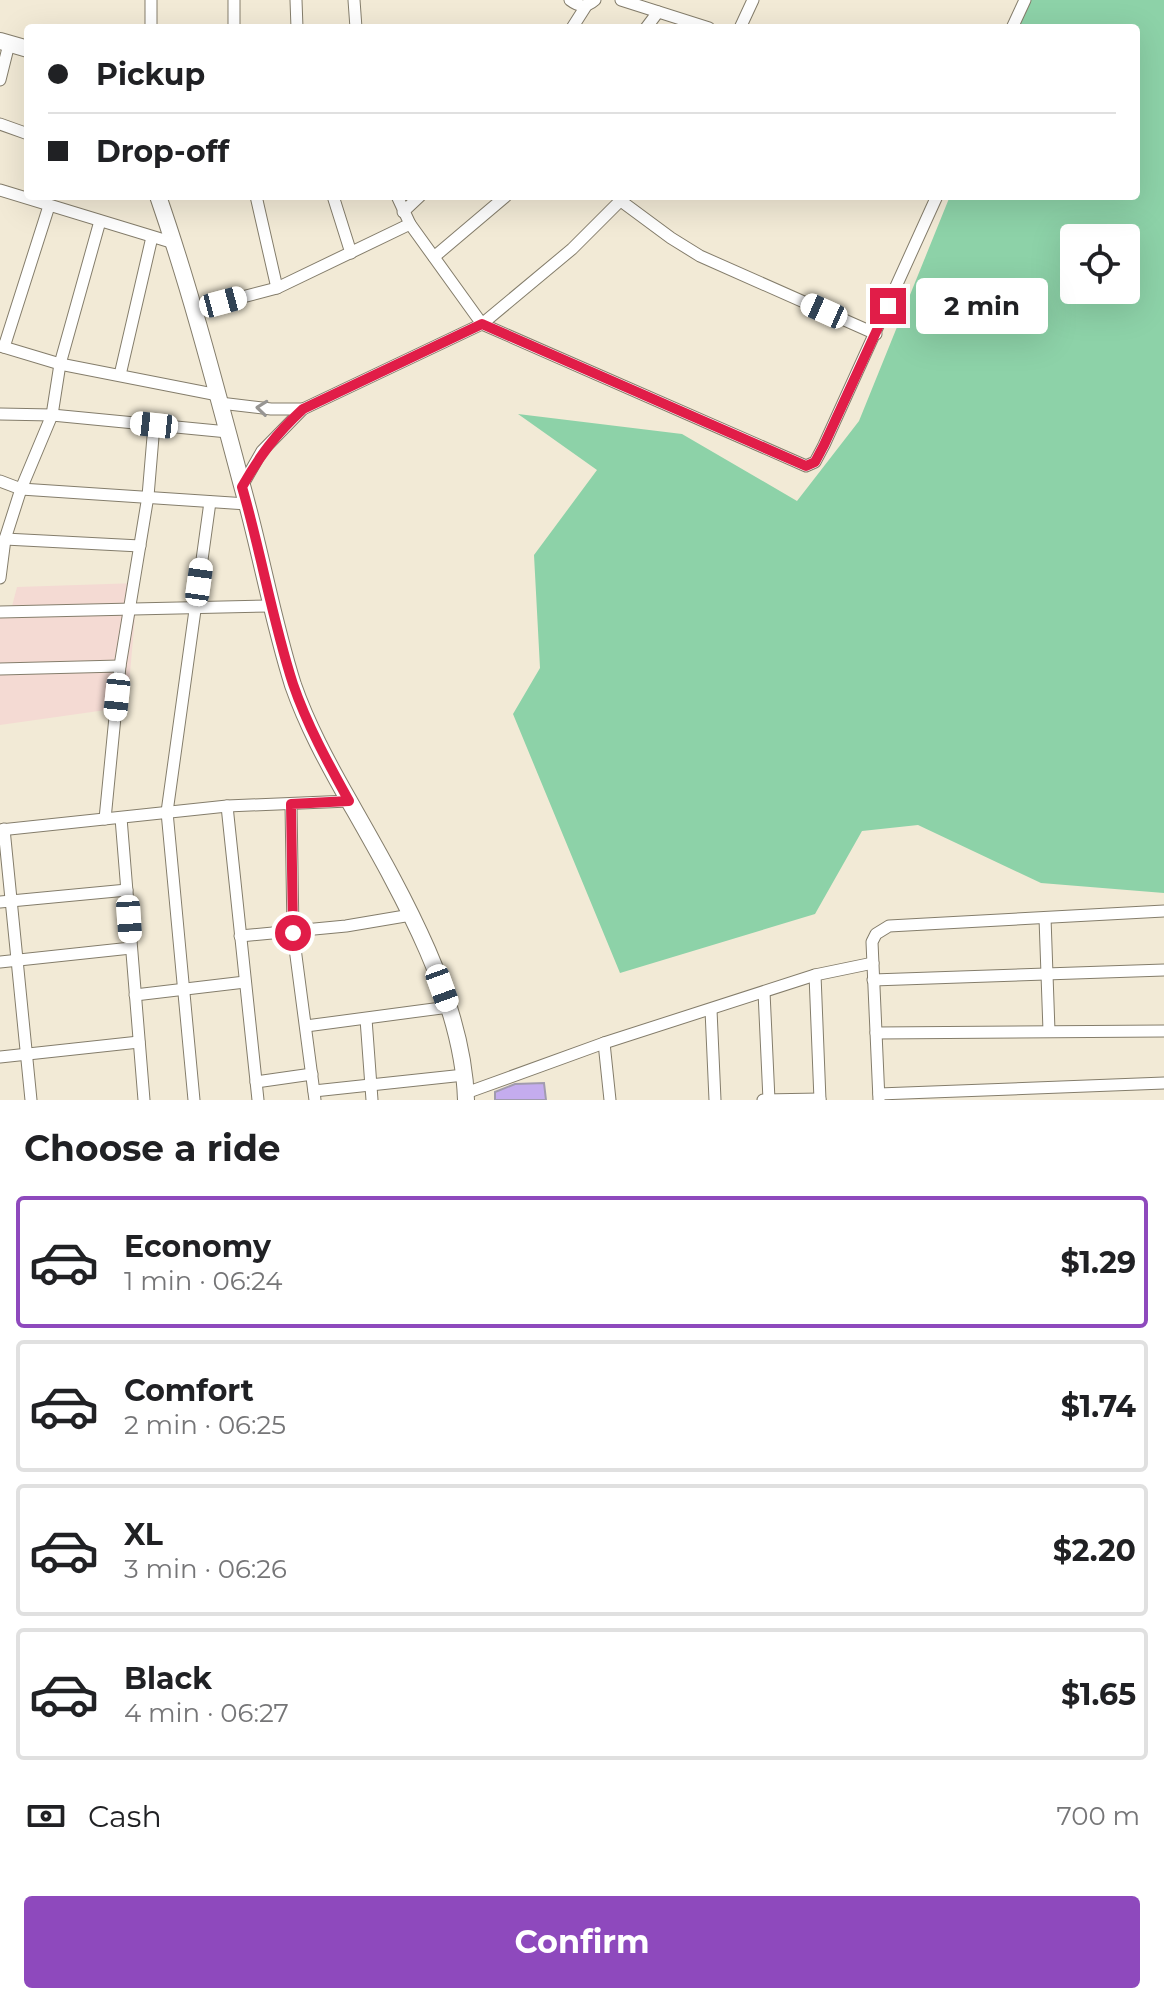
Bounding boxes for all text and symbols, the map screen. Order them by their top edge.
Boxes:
text: Pickup [96,56,205,93]
text: Drop-off [96,133,229,170]
map controls [1060,224,1140,304]
button: locate [1060,224,1140,304]
callout: 2 min [916,278,1048,334]
car [197,284,249,320]
route end [870,288,906,324]
car [797,290,851,332]
text: 2 min [944,290,1020,322]
one-way arrow [255,399,268,416]
car [129,411,179,439]
car [184,557,214,607]
car [103,672,131,722]
car [115,894,143,944]
route start [275,915,311,951]
car [423,961,461,1015]
text: Choose a ride [24,1126,281,1170]
icon: car [28,1226,100,1298]
text: Economy [124,1228,271,1265]
text: $1.29 [1060,1244,1136,1281]
text: 1 min · 06:24 [124,1265,282,1297]
icon: car [28,1370,100,1442]
text: Comfort [124,1372,254,1409]
text: $1.74 [1061,1388,1136,1425]
text: 2 min · 06:25 [124,1409,286,1441]
icon: car [28,1514,100,1586]
text: XL [124,1516,163,1553]
text: $2.20 [1053,1532,1136,1569]
text: 3 min · 06:26 [124,1553,287,1585]
icon: car [28,1658,100,1730]
text: Black [124,1660,212,1697]
text: $1.65 [1061,1676,1136,1713]
text: 4 min · 06:27 [124,1697,289,1729]
icon: cash [24,1794,68,1838]
text: Cash [88,1798,162,1835]
text: 700 m [1056,1800,1140,1832]
button: Confirm [24,1896,1140,1988]

